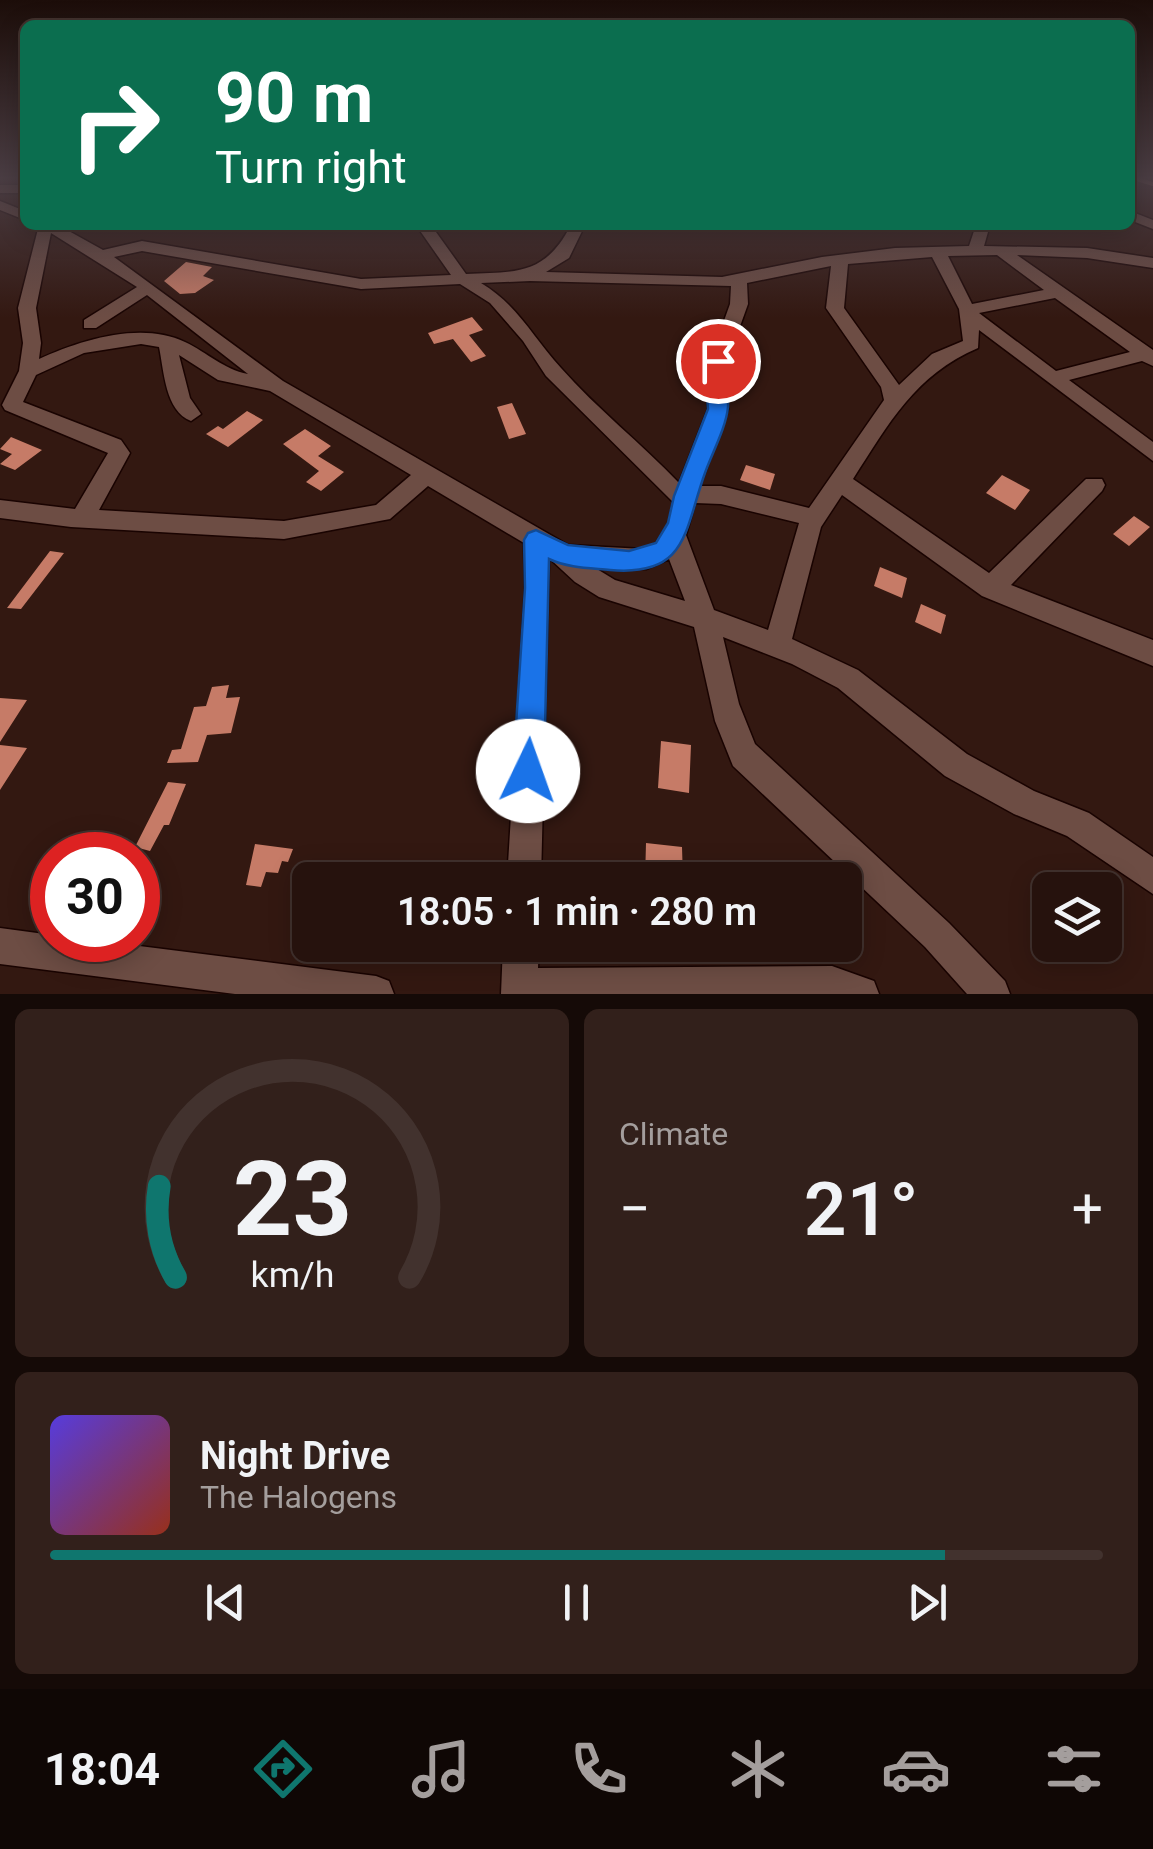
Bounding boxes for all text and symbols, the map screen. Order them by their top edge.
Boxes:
text: 90 m [215,57,373,139]
icon: right [50,60,180,190]
text: Turn right [215,141,407,194]
pin [676,319,761,404]
icon: arrive [691,334,746,389]
position arrow [476,719,580,823]
speed limit sign: 30 [30,832,160,962]
map controls [1032,872,1122,962]
button: layers [1032,872,1122,962]
text: 18:05 · 1 min · 280 m [397,890,757,934]
text: Climate [619,1115,728,1153]
text: 23 [232,1139,352,1260]
text: 21° [804,1165,918,1253]
text: − [619,1177,650,1241]
text: + [1072,1177,1103,1241]
text: km/h [250,1254,334,1296]
text: Night Drive [200,1434,390,1478]
text: The Halogens [200,1478,397,1516]
icon: previous [198,1575,253,1630]
icon: pause [549,1575,604,1630]
icon: next [900,1575,955,1630]
icon: directions [248,1734,318,1804]
icon: music [406,1734,476,1804]
icon: phone [564,1734,634,1804]
icon: climate [723,1734,793,1804]
icon: car [881,1734,951,1804]
icon: filters [1039,1734,1109,1804]
text: 18:04 [44,1743,160,1796]

